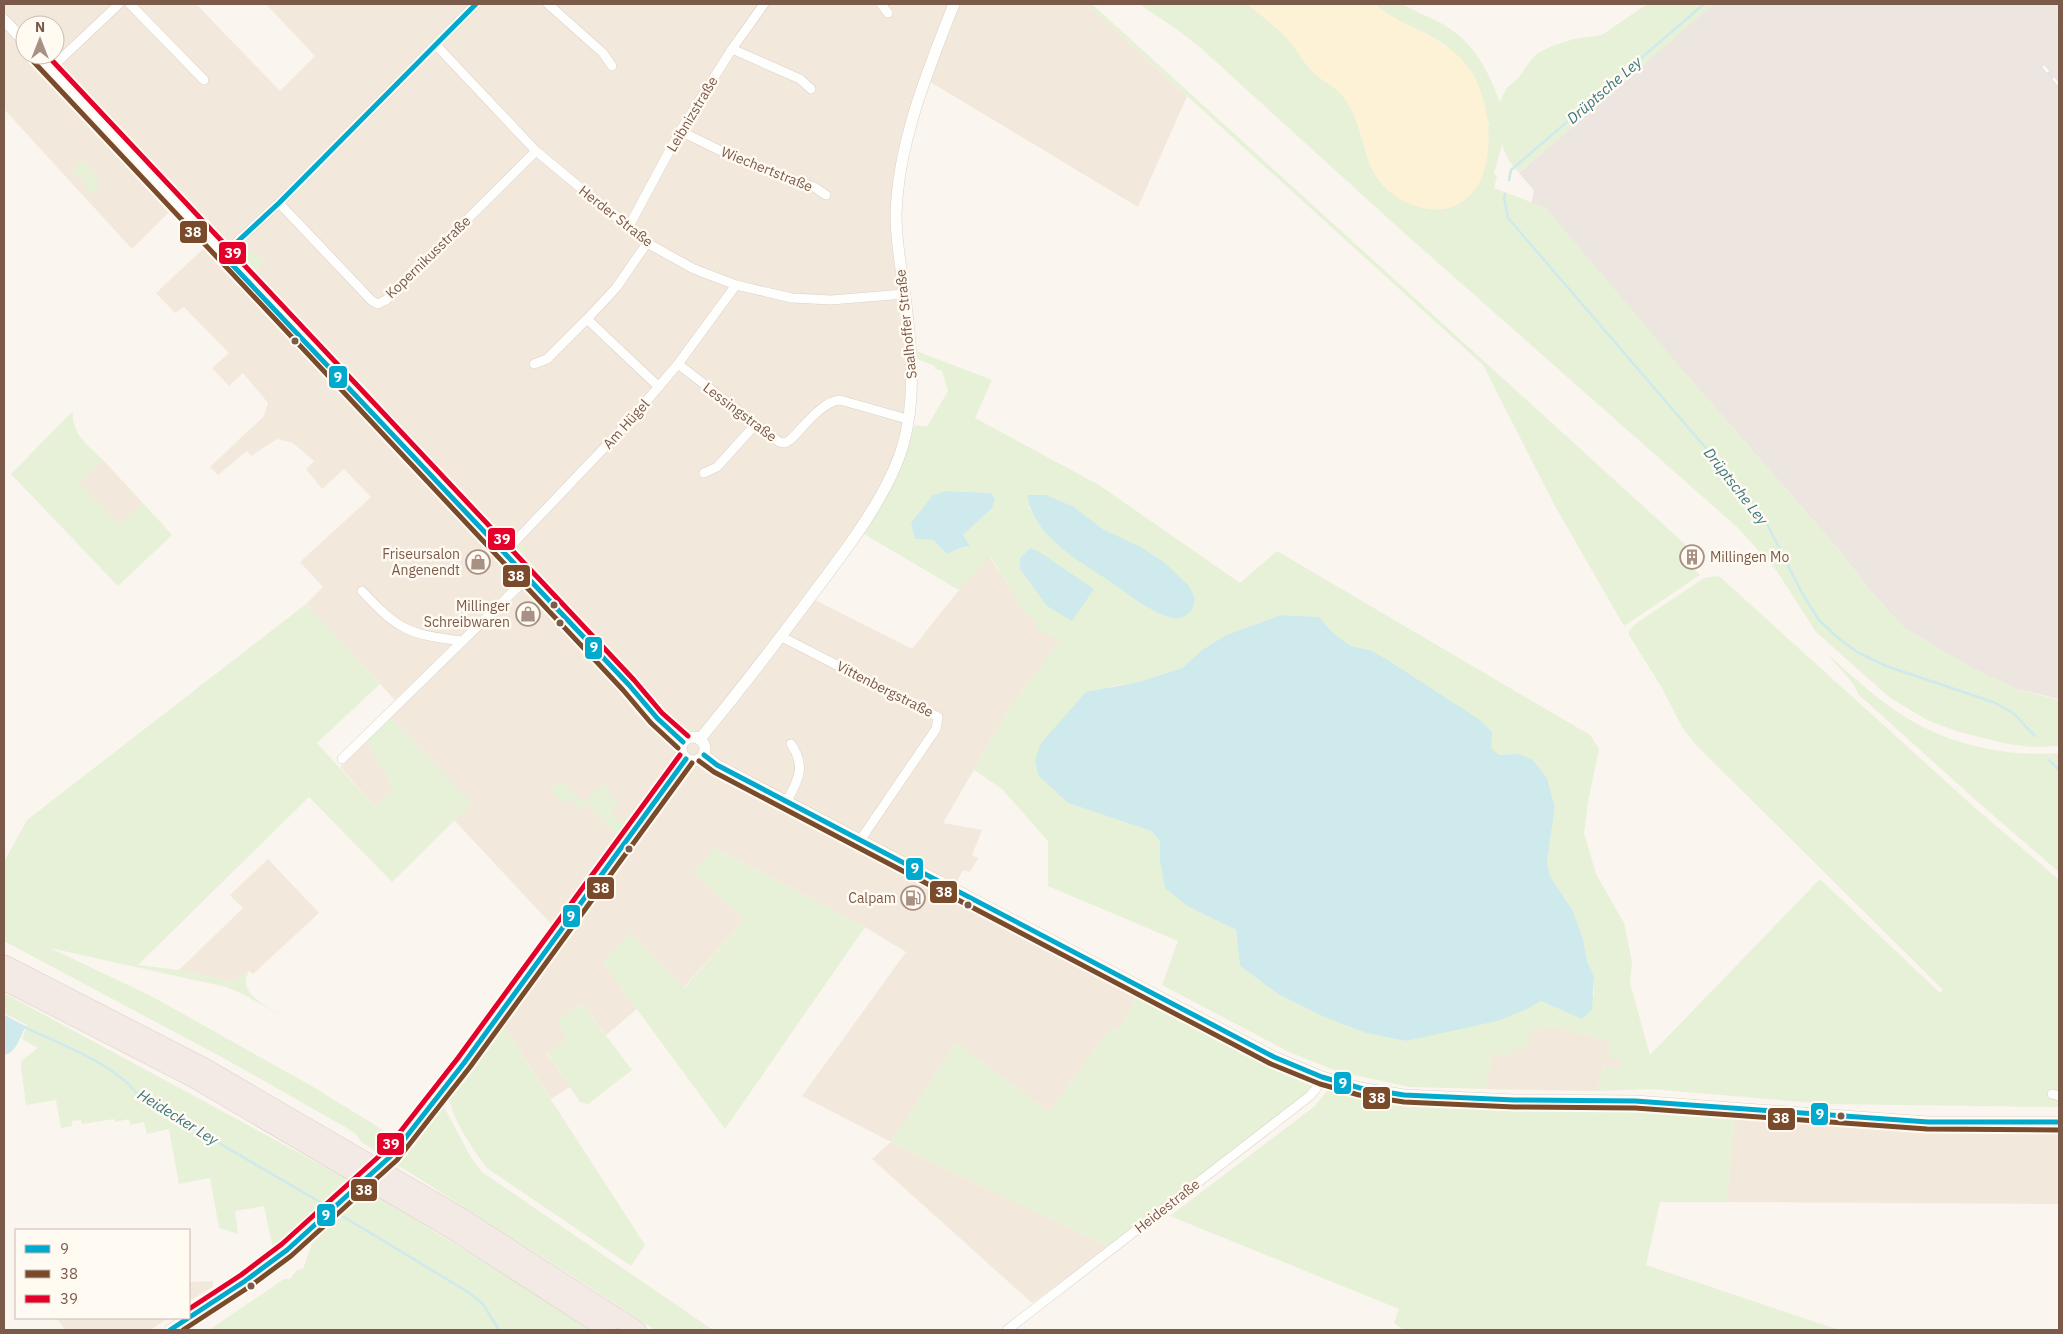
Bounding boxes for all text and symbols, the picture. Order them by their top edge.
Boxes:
north arrow [15,15,65,65]
text: N [35,18,45,36]
water label: Drüptsche Ley [1563,52,1646,128]
street label: Leibnizstraße [662,73,722,155]
street label: Wiechertstraße [719,142,816,196]
street label: Herder Straße [575,181,657,251]
street label: Kopernikusstraße [382,212,475,302]
line badge: 38 [179,220,208,244]
text: 38 [185,223,201,241]
line badge: 39 [218,241,247,265]
text: 39 [225,244,241,262]
street label: Saalhoffer Straße [891,268,921,380]
unlabelled marker [290,336,300,346]
line badge: 9 [328,365,348,389]
text: 9 [334,368,342,386]
street label: Lessingstraße [700,378,781,446]
street label: Am Hügel [599,395,653,453]
water label: Drüptsche Ley [1700,444,1773,529]
line badge: 39 [487,527,516,551]
text: 39 [494,530,510,548]
building icon: Millingen Mo [1679,544,1705,570]
place label: Friseursalon Angenendt [382,545,460,579]
place label: Millingen Mo [1710,548,1789,566]
shop icon: Friseursalon Angenendt [465,549,491,575]
line badge: 38 [502,564,531,588]
text: 38 [508,567,524,585]
place label: Millinger Schreibwaren [424,597,510,631]
unlabelled marker [549,600,559,610]
shop icon: Millinger Schreibwaren [515,601,541,627]
unlabelled marker [555,618,565,628]
line badge: 9 [584,636,603,660]
text: 9 [590,638,598,656]
street label: Vittenbergstraße [834,657,937,721]
unlabelled marker [624,844,634,854]
line badge: 9 [905,857,924,881]
text: 9 [911,859,919,877]
line badge: 38 [586,876,615,900]
text: 38 [593,879,609,897]
line badge: 38 [929,880,958,904]
text: 38 [936,883,952,901]
fuel station icon: Calpam [900,885,926,911]
place label: Calpam [848,889,896,907]
unlabelled marker [963,900,973,910]
line badge: 9 [562,904,581,928]
text: 9 [567,907,575,925]
line badge: 9 [1333,1071,1352,1095]
text: 9 [1339,1074,1347,1092]
water label: Heidecker Ley [134,1085,223,1150]
line badge: 38 [1362,1086,1391,1110]
text: 38 [1369,1089,1385,1107]
line badge: 9 [1810,1102,1829,1126]
text: 9 [1816,1105,1824,1123]
line badge: 38 [1767,1107,1796,1131]
text: 38 [1773,1109,1789,1127]
unlabelled marker [1836,1111,1846,1121]
line badge: 39 [376,1132,405,1156]
text: 39 [383,1135,399,1153]
street label: Heidestraße [1131,1175,1203,1237]
line badge: 38 [350,1178,378,1202]
text: 38 [356,1181,372,1199]
line badge: 9 [316,1203,336,1227]
text: 9 [322,1206,330,1224]
legend [15,1229,190,1319]
text: 9 [60,1239,69,1258]
text: 38 [60,1264,78,1283]
unlabelled marker [246,1281,256,1291]
text: 39 [60,1289,78,1308]

